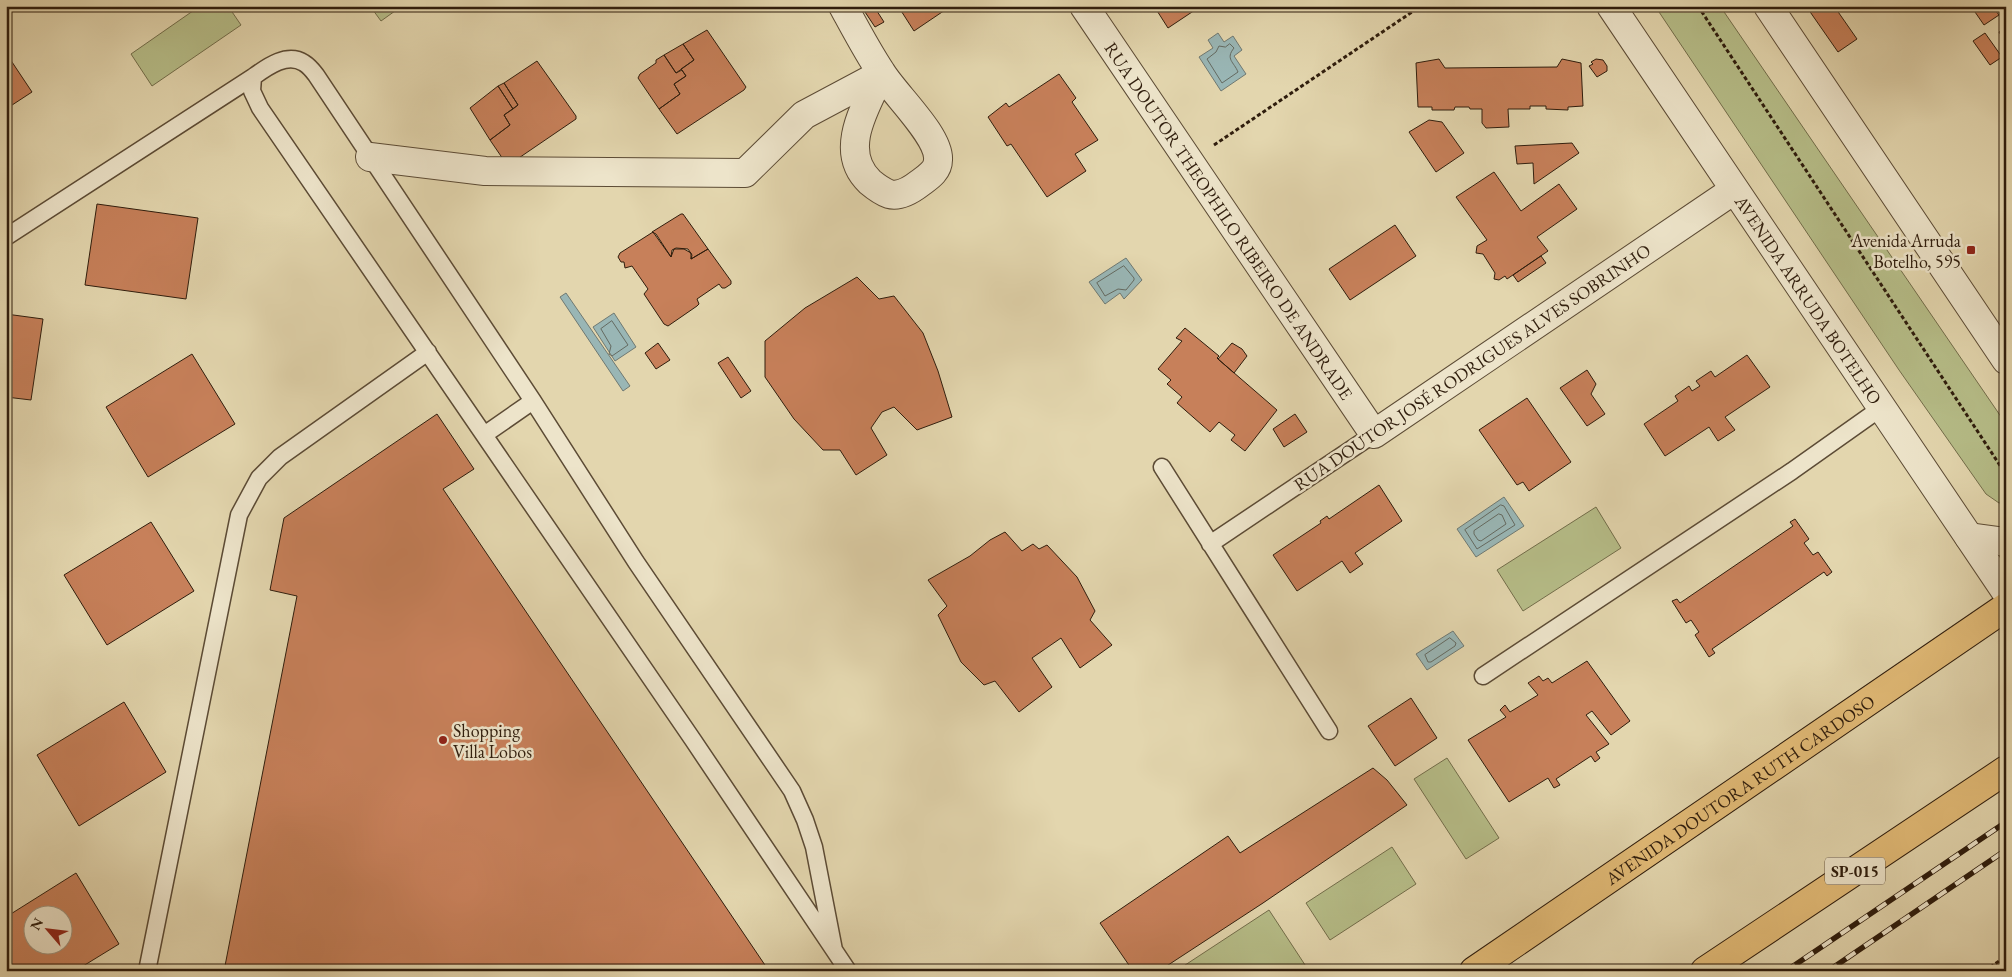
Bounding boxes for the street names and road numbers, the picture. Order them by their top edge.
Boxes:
street label: RUA DOUTOR THEOPHILO RIBEIRO DE ANDRADE [1100,37,1359,404]
street label: AVENIDA ARRUDA BOTELHO [1730,190,1888,409]
street label: RUA DOUTOR JOSÉ RODRIGUES ALVES SOBRINHO [1289,238,1655,496]
street label: AVENIDA DOUTORA RUTH CARDOSO [1600,689,1879,890]
road number: SP-015 [1825,858,1885,884]

